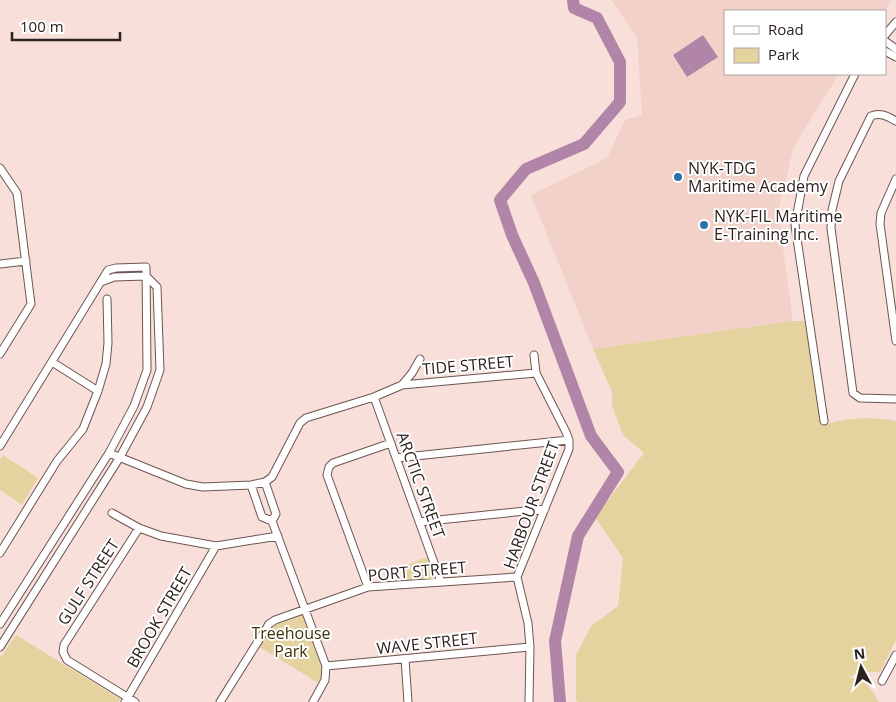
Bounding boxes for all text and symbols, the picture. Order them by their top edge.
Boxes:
scale bar [12,10,120,42]
legend [724,10,886,75]
text: 100 m [20,16,64,36]
text: Road [768,19,804,39]
text: Park [768,44,799,64]
place label: NYK-TDG Maritime Academy [688,157,829,197]
marker: NYK-TDG Maritime Academy [672,171,684,183]
place label: NYK-FIL Maritime E-Training Inc. [714,205,843,245]
marker: NYK-FIL Maritime E-Training Inc. [698,219,710,231]
street label: TIDE STREET [421,350,515,380]
street label: ARCTIC STREET [392,429,450,541]
street label: HARBOUR STREET [498,438,564,572]
street label: GULF STREET [52,535,124,629]
street label: PORT STREET [367,556,467,586]
street label: BROOK STREET [121,562,197,671]
park label: Treehouse Park [251,622,331,662]
street label: WAVE STREET [375,627,479,659]
north arrow [836,642,886,692]
text: N [853,643,866,664]

